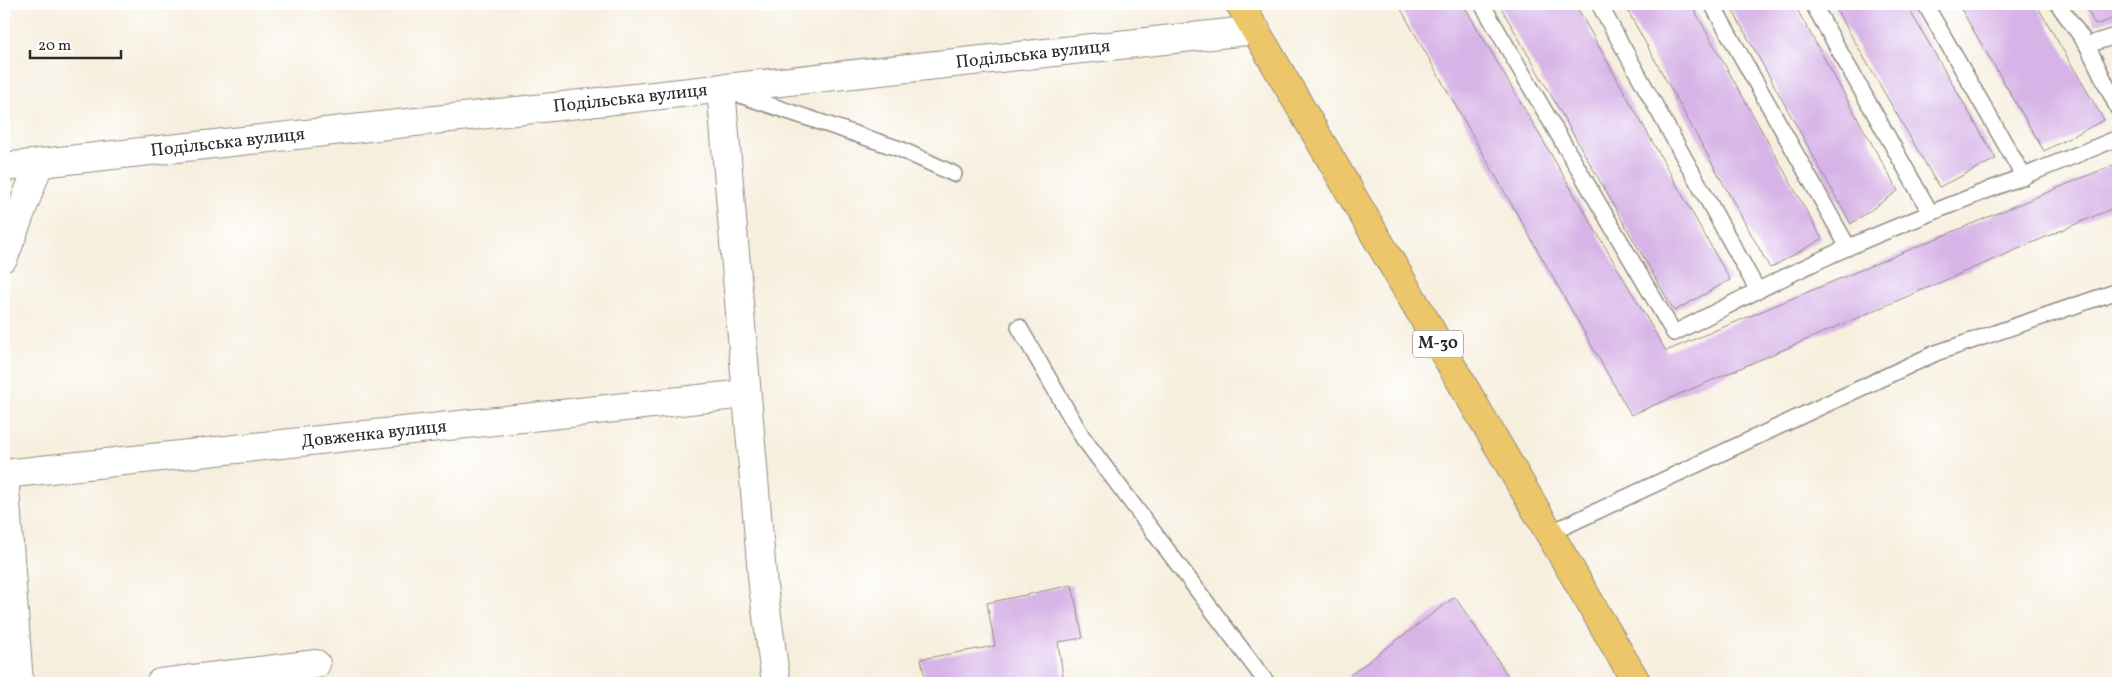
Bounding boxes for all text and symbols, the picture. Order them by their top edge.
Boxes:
scale bar [30,28,121,60]
street label: Подільська вулиця [954,34,1111,75]
text: 20 m [38,36,71,57]
street label: Подільська вулиця [552,78,709,119]
street label: Подільська вулиця [149,122,306,163]
road number: М-30 [1413,330,1463,358]
street label: Довженка вулиця [300,414,448,454]

